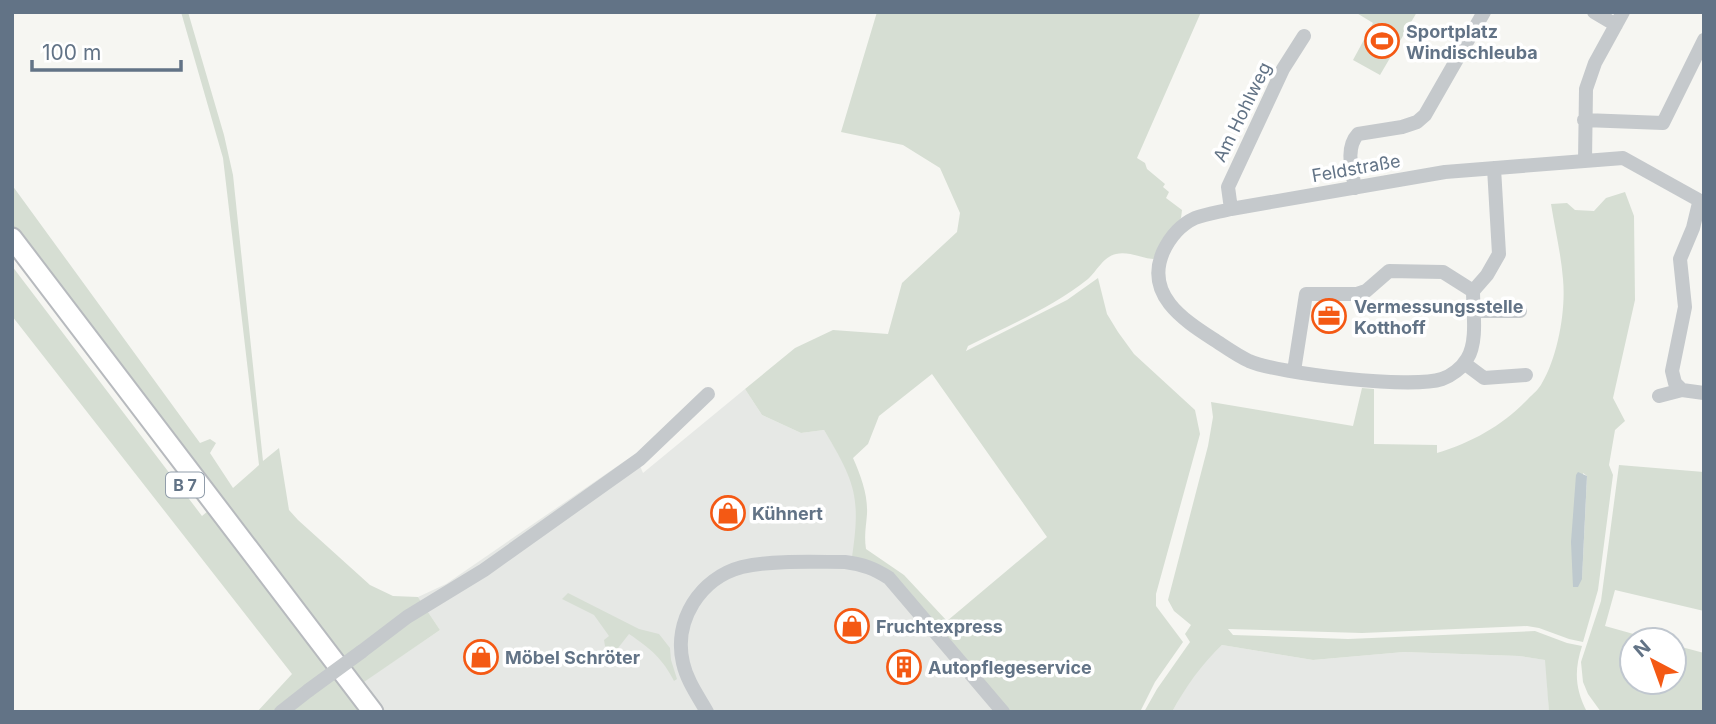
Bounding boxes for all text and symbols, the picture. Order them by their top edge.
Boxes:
place label: Sportplatz Windischleuba [1406,21,1538,63]
sports icon: Sportplatz Windischleuba [1363,22,1401,60]
scale bar [32,28,180,72]
text: 100 m [42,40,101,65]
street label: Am Hohlweg [1209,59,1275,165]
street label: Feldstraße [1310,150,1402,186]
place label: Vermessungsstelle Kotthoff [1354,296,1524,338]
office icon: Vermessungsstelle Kotthoff [1310,297,1348,335]
road number: B 7 [166,472,204,498]
shop icon: Kühnert [709,494,747,532]
place label: Kühnert [752,503,823,524]
shop icon: Fruchtexpress [833,607,871,645]
place label: Fruchtexpress [876,616,1003,637]
north arrow [1618,626,1688,696]
text: N [1629,635,1655,662]
shop icon: Möbel Schröter [462,638,500,676]
place label: Möbel Schröter [505,647,640,668]
building icon: Autopflegeservice [885,648,923,686]
place label: Autopflegeservice [928,657,1092,678]

